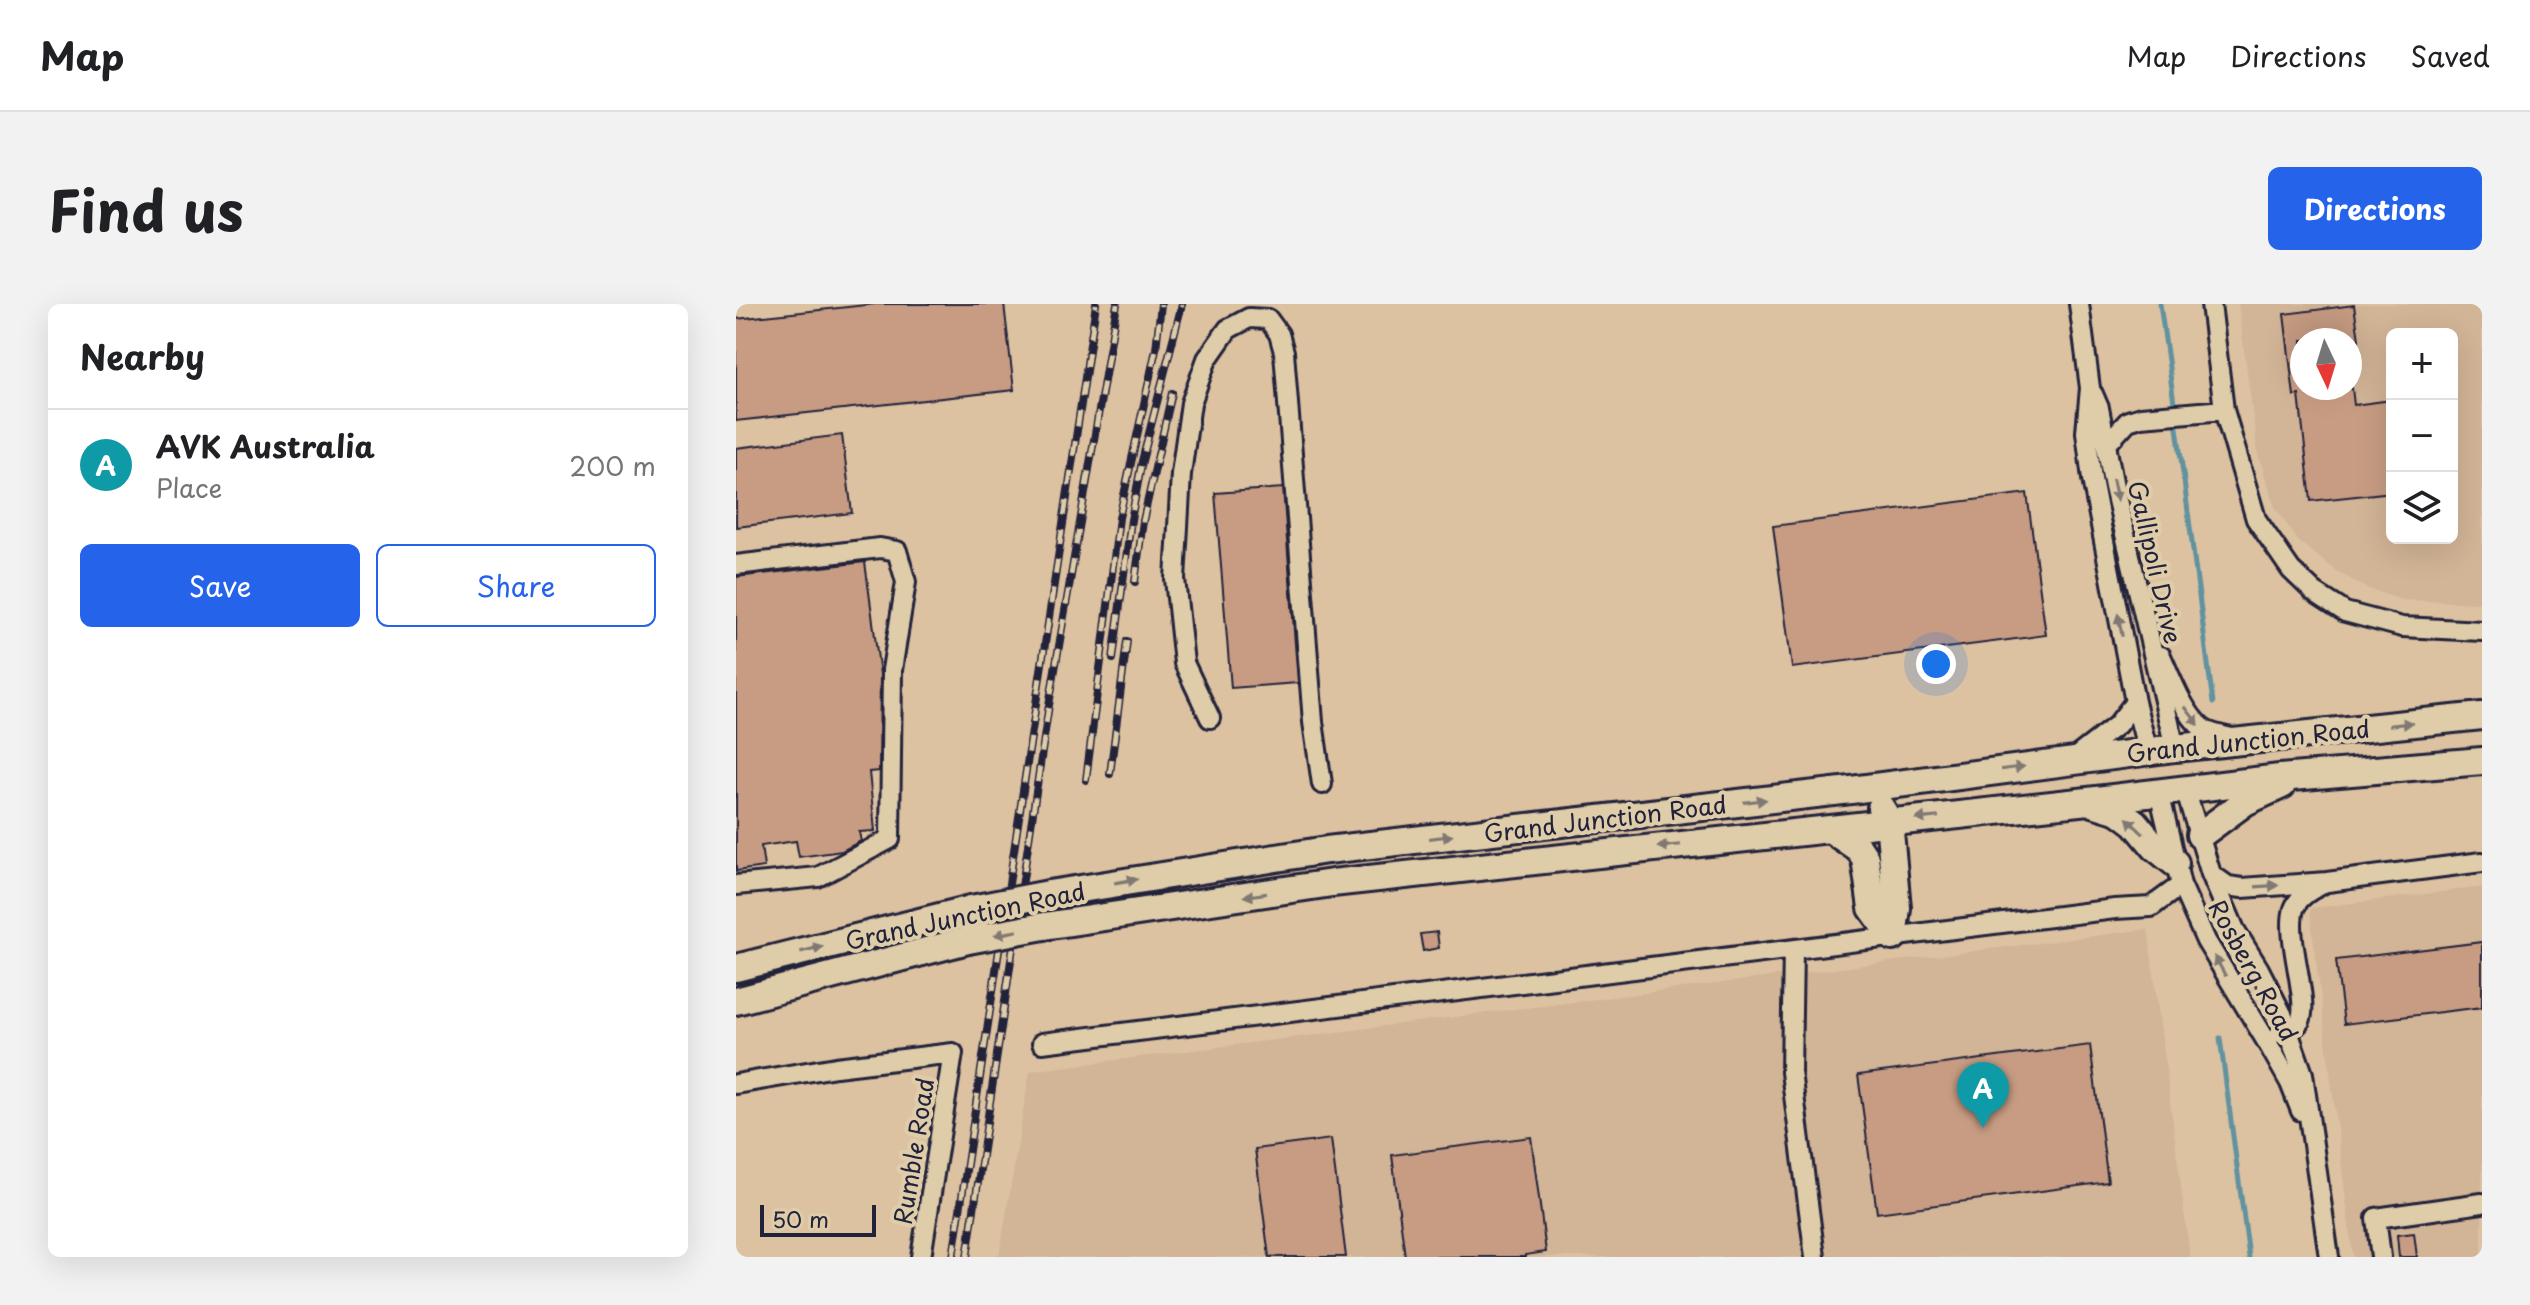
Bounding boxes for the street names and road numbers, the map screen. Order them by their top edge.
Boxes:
street label: Gallipoli Drive [2120,477,2192,647]
street label: Grand Junction Road [2125,709,2371,771]
street label: Grand Junction Road [1481,785,1729,851]
street label: Grand Junction Road [842,872,1088,958]
street label: Rosberg Road [2200,893,2308,1047]
street label: Rumble Road [884,1075,942,1227]

